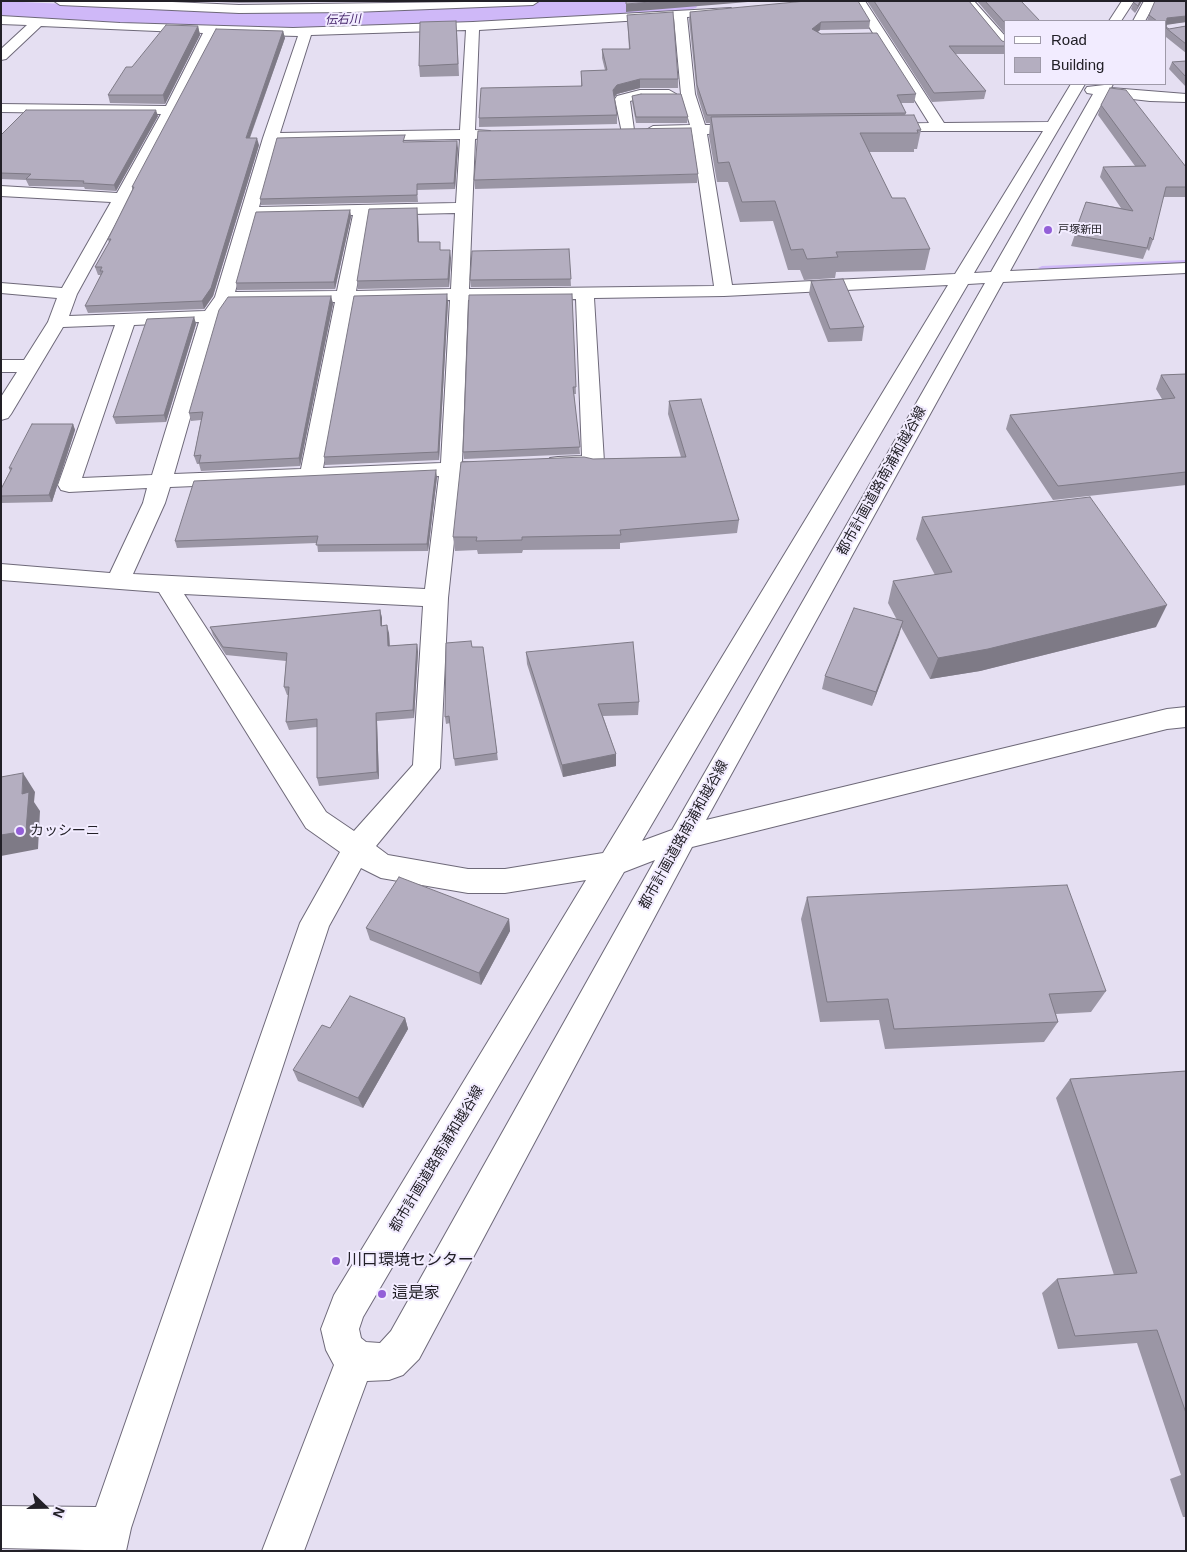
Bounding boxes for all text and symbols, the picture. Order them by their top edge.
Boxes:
water label: 伝右川 [325,12,361,28]
legend [1004,20,1167,85]
text: Road [1051,31,1087,48]
text: Building [1051,56,1104,73]
place label: 戸塚新田 [1058,223,1102,237]
marker: 戸塚新田 [1042,224,1054,236]
street label: 都市計画道路南浦和越谷線 [834,403,930,559]
street label: 都市計画道路南浦和越谷線 [636,757,732,913]
place label: カッシーニ [30,823,100,839]
marker: カッシーニ [14,825,26,837]
street label: 都市計画道路南浦和越谷線 [387,1083,487,1235]
place label: 川口環境センター [346,1251,474,1271]
marker: 川口環境センター [330,1255,342,1267]
place label: 這是家 [392,1284,440,1304]
marker: 這是家 [376,1288,388,1300]
north arrow [20,1482,70,1532]
text: N [50,1505,68,1520]

